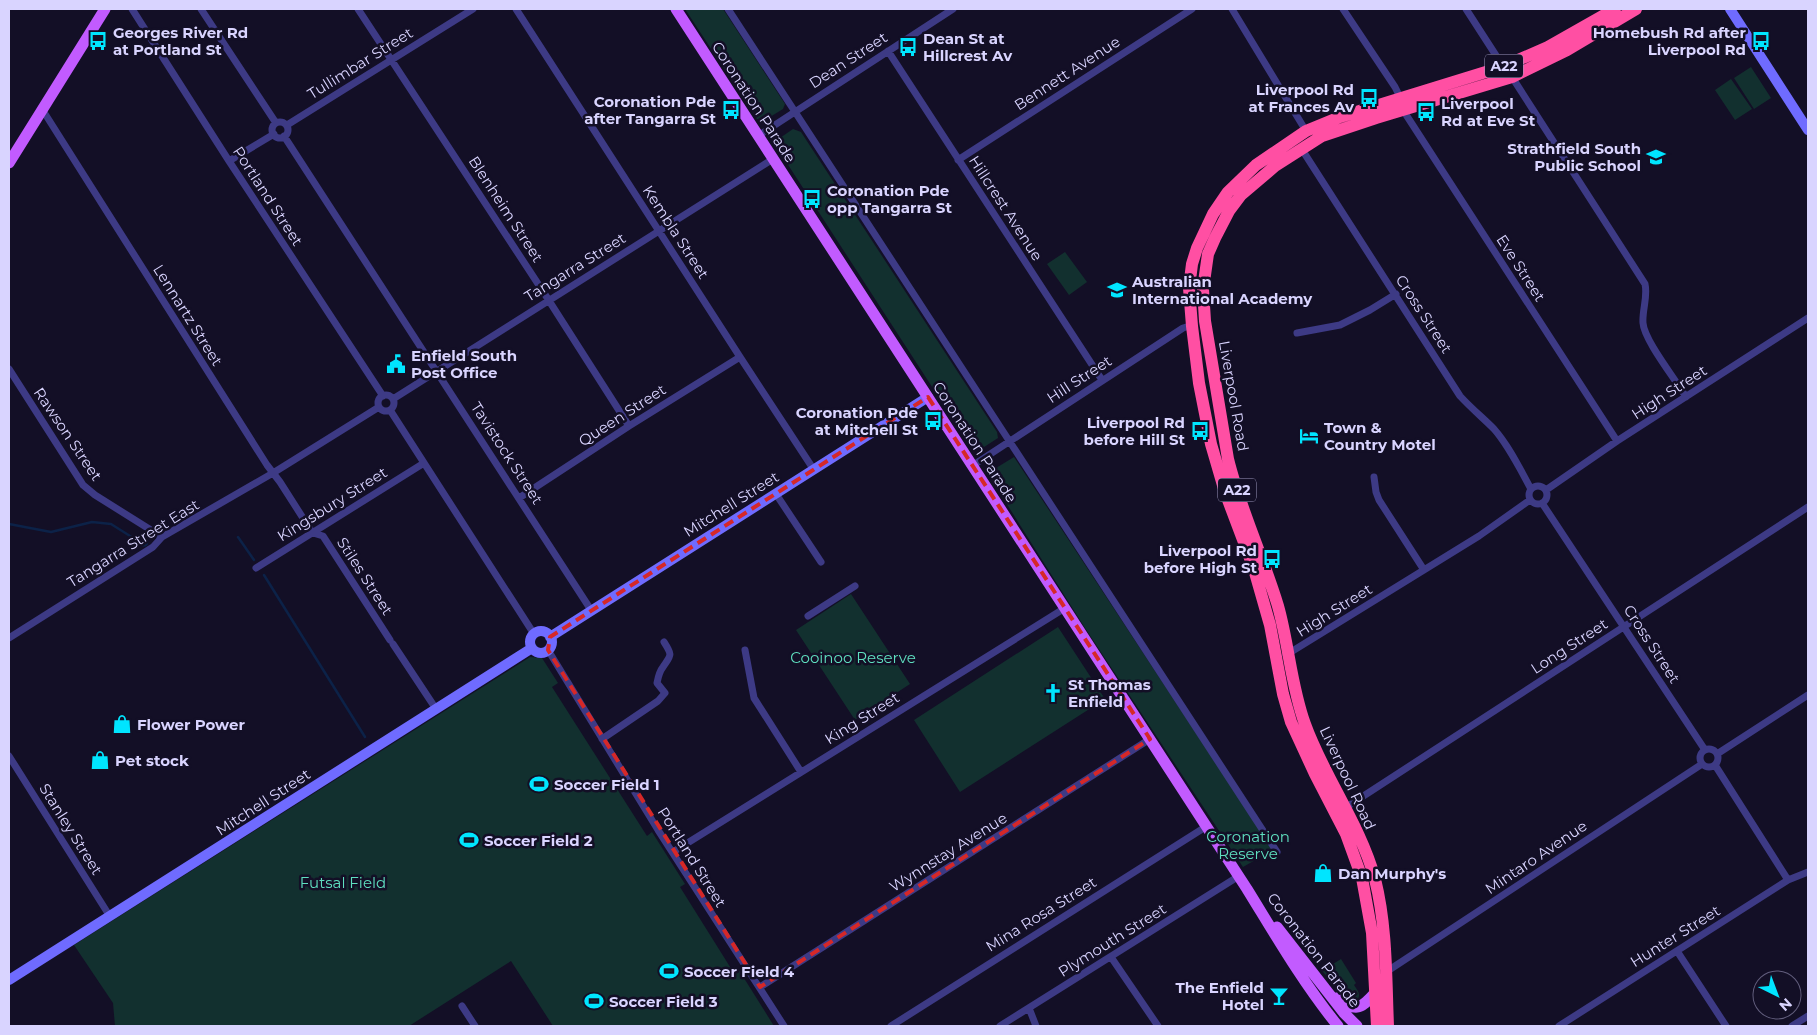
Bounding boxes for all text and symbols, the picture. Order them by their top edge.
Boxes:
place label: Georges River Rd at Portland St [113,23,248,59]
street label: Tullimbar Street [304,23,416,103]
place label: Homebush Rd after Liverpool Rd [1593,23,1747,59]
street label: Dean Street [805,28,891,92]
place label: Dean St at Hillcrest Av [923,29,1013,65]
bus stop icon: Georges River Rd at Portland St [87,30,109,52]
bus stop icon: Homebush Rd after Liverpool Rd [1750,30,1772,52]
street label: Bennett Avenue [1011,32,1123,114]
bus stop icon: Dean St at Hillcrest Av [897,36,919,58]
street label: Coronation Parade [708,38,800,166]
road number: A22 [1485,54,1523,78]
place label: Liverpool Rd at Frances Av [1249,80,1355,116]
bus stop icon: Liverpool Rd at Frances Av [1358,87,1380,109]
place label: Coronation Pde after Tangarra St [584,92,716,128]
place label: Liverpool Rd at Eve St [1441,94,1536,130]
bus stop icon: Coronation Pde after Tangarra St [720,99,742,121]
bus stop icon: Liverpool Rd at Eve St [1415,101,1437,123]
place label: Strathfield South Public School [1507,139,1641,175]
street label: Portland Street [229,143,307,249]
school or university icon: Strathfield South Public School [1645,146,1667,168]
street label: Blenheim Street [465,152,547,266]
street label: Hillcrest Avenue [965,152,1047,264]
place label: Coronation Pde opp Tangarra St [827,181,952,217]
street label: Kembla Street [639,182,713,282]
bus stop icon: Coronation Pde opp Tangarra St [801,188,823,210]
street label: Tangarra Street [521,228,629,306]
street label: Eve Street [1492,231,1550,305]
street label: Lennartz Street [149,261,227,369]
street label: Cross Street [1392,271,1456,357]
place label: Australian International Academy [1131,272,1313,308]
school or university icon: Australian International Academy [1106,279,1128,301]
street label: Liverpool Road [1215,339,1253,453]
place label: Enfield South Post Office [411,346,517,382]
street label: Hill Street [1043,351,1115,407]
public building icon: Enfield South Post Office [385,353,407,375]
street label: High Street [1628,361,1710,423]
street label: Coronation Parade [929,378,1021,506]
street label: Queen Street [575,380,669,450]
street label: Rawson Street [30,384,106,484]
street label: Tavistock Street [467,398,547,508]
place label: Coronation Pde at Mitchell St [796,403,918,439]
bus stop icon: Coronation Pde at Mitchell St [922,410,944,432]
place label: Liverpool Rd before Hill St [1084,413,1185,449]
place label: Town & Country Motel [1324,418,1436,454]
bus stop icon: Liverpool Rd before Hill St [1189,420,1211,442]
hotel icon: Town & Country Motel [1298,425,1320,447]
street label: Kingsbury Street [274,463,390,545]
street label: Mitchell Street [680,467,782,541]
road number: A22 [1218,478,1256,502]
street label: Tangarra Street East [64,495,202,591]
street label: Stiles Street [333,533,397,619]
place label: Liverpool Rd before High St [1144,541,1257,577]
bus stop icon: Liverpool Rd before High St [1261,548,1283,570]
street label: High Street [1293,579,1375,641]
street label: Cross Street [1620,601,1684,687]
street label: Long Street [1527,614,1611,678]
park label: Cooinoo Reserve [790,648,916,667]
place label: St Thomas Enfield [1068,675,1151,711]
church icon: St Thomas Enfield [1042,682,1064,704]
street label: King Street [821,688,903,748]
shop icon: Flower Power [111,713,133,735]
place label: Flower Power [137,715,245,734]
street label: Liverpool Road [1316,723,1380,833]
shop icon: Pet stock [89,749,111,771]
place label: Pet stock [115,751,189,770]
street label: Mitchell Street [212,764,314,840]
sports icon: Soccer Field 1 [528,773,550,795]
place label: Soccer Field 1 [554,775,660,794]
street label: Stanley Street [35,780,107,878]
street label: Portland Street [654,803,730,911]
street label: Wynnstay Avenue [886,808,1010,896]
street label: Mintaro Avenue [1481,816,1591,898]
park label: Coronation Reserve [1206,827,1290,863]
sports icon: Soccer Field 2 [458,829,480,851]
place label: Soccer Field 2 [484,831,593,850]
shop icon: Dan Murphy's [1312,862,1334,884]
place label: Dan Murphy's [1338,864,1446,883]
street label: Mina Rosa Street [982,872,1100,956]
park label: Futsal Field [300,873,386,892]
street label: Coronation Parade [1263,889,1365,1011]
street label: Plymouth Street [1054,899,1170,981]
street label: Hunter Street [1626,901,1724,971]
sports icon: Soccer Field 4 [658,960,680,982]
place label: Soccer Field 4 [684,962,795,981]
north arrow [1752,970,1802,1020]
place label: The Enfield Hotel [1175,978,1264,1014]
bar icon: The Enfield Hotel [1268,985,1290,1007]
sports icon: Soccer Field 3 [583,990,605,1012]
place label: Soccer Field 3 [609,992,718,1011]
text: N [1775,994,1796,1015]

